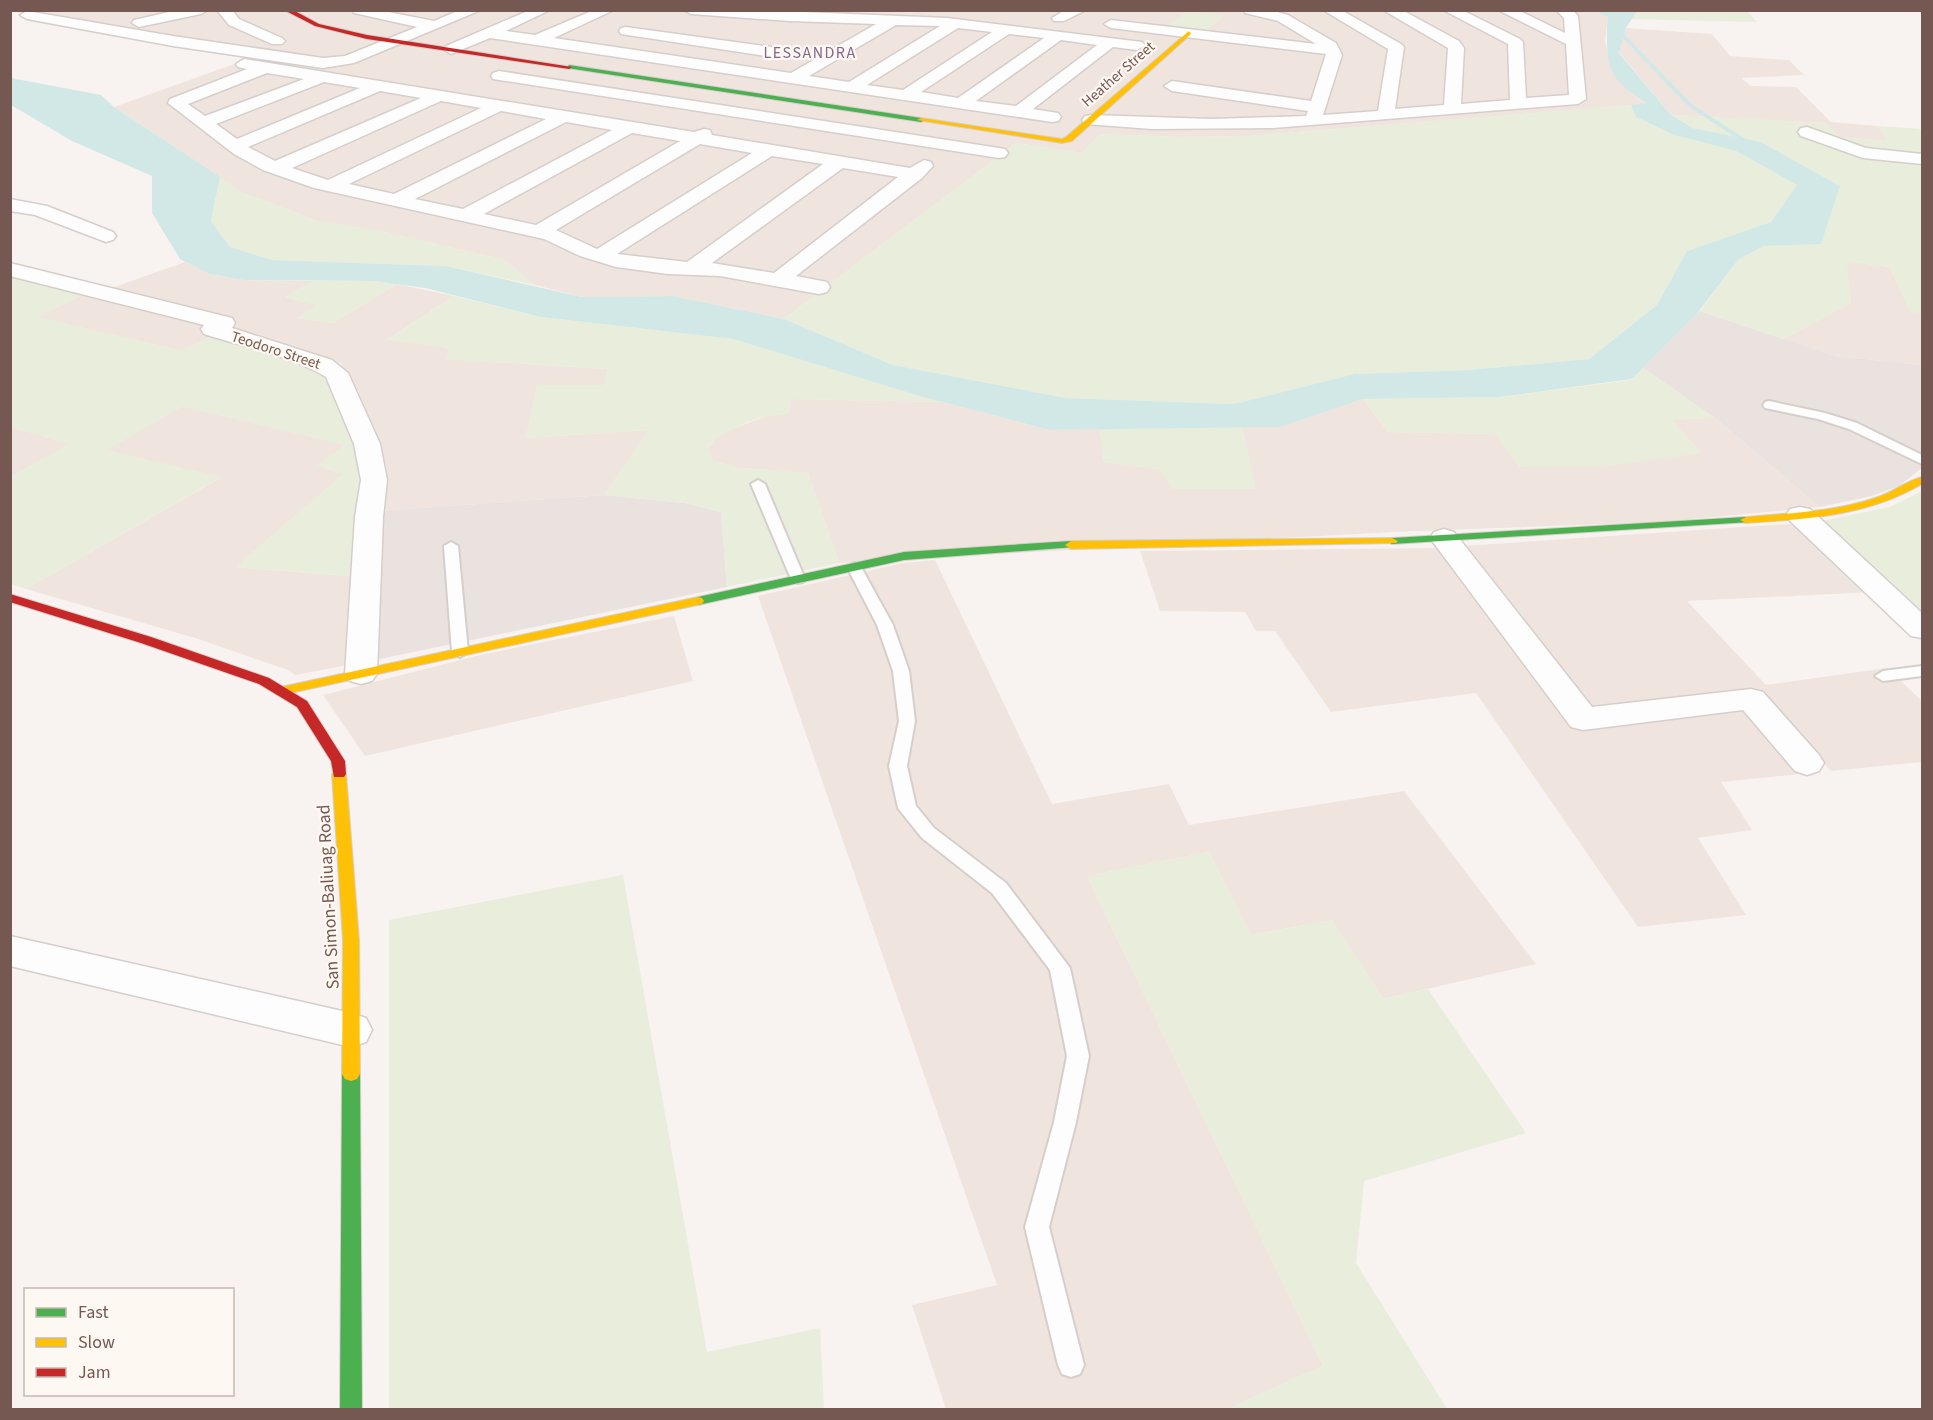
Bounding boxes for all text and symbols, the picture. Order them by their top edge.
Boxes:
street label: Heather Street [1077,37,1159,112]
district label: LESSANDRA [763,42,857,64]
street label: Teodoro Street [228,326,323,375]
street label: San Simon-Baliuag Road [311,804,346,990]
legend [24,1288,234,1396]
text: Fast [78,1300,109,1325]
text: Slow [78,1330,115,1355]
text: Jam [78,1360,111,1385]

